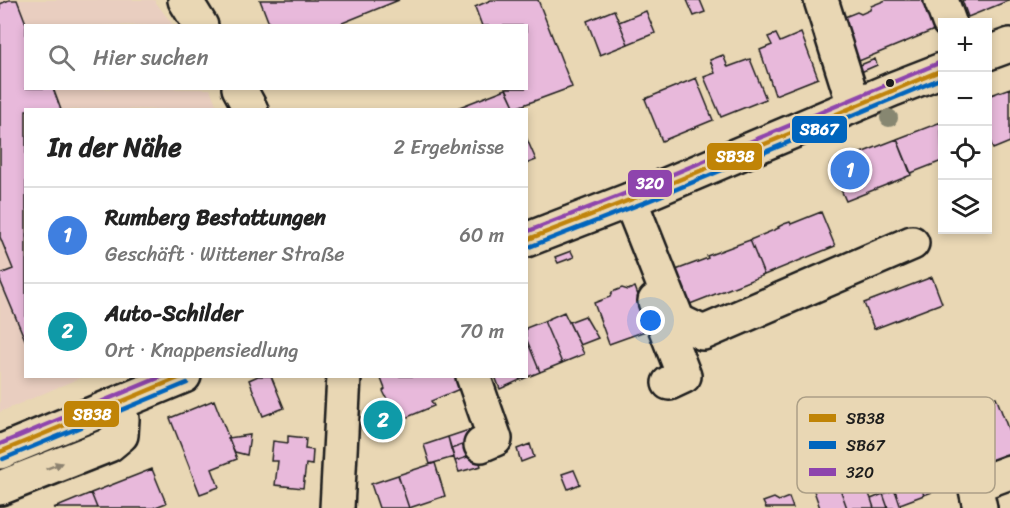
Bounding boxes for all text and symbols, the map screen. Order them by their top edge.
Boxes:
map controls [938,18,992,234]
button: + [938,18,992,72]
search box [24,24,528,90]
text: Hier suchen [93,38,208,77]
icon: search [45,41,78,74]
button: − [938,72,992,126]
unlabelled marker [884,77,896,89]
line badge: SB67 [791,115,848,144]
text: SB67 [799,115,840,144]
text: In der Nähe [48,124,182,170]
button: locate [938,126,992,180]
text: 2 Ergebnisse [394,130,504,165]
line badge: SB38 [706,142,763,171]
text: SB38 [715,142,755,171]
pin: 1 [830,148,870,192]
line badge: 320 [627,169,673,198]
text: 320 [635,169,664,198]
button: layers [938,180,992,234]
text: Rumberg Bestattungen [105,198,326,237]
text: 1 [63,218,72,253]
text: 60 m [459,218,504,253]
text: Geschäft · Wittener Straße [105,237,345,272]
text: Auto-Schilder [105,294,243,333]
your location [636,306,665,335]
text: 2 [62,314,73,349]
text: 70 m [459,314,504,349]
text: Ort · Knappensiedlung [105,333,299,368]
legend [797,397,995,493]
pin: 2 [364,398,403,442]
line badge: SB38 [63,400,120,428]
text: SB38 [72,400,112,429]
text: SB38 [846,404,885,433]
text: SB67 [846,431,885,460]
text: 320 [846,458,874,487]
one-way arrow [45,461,63,470]

